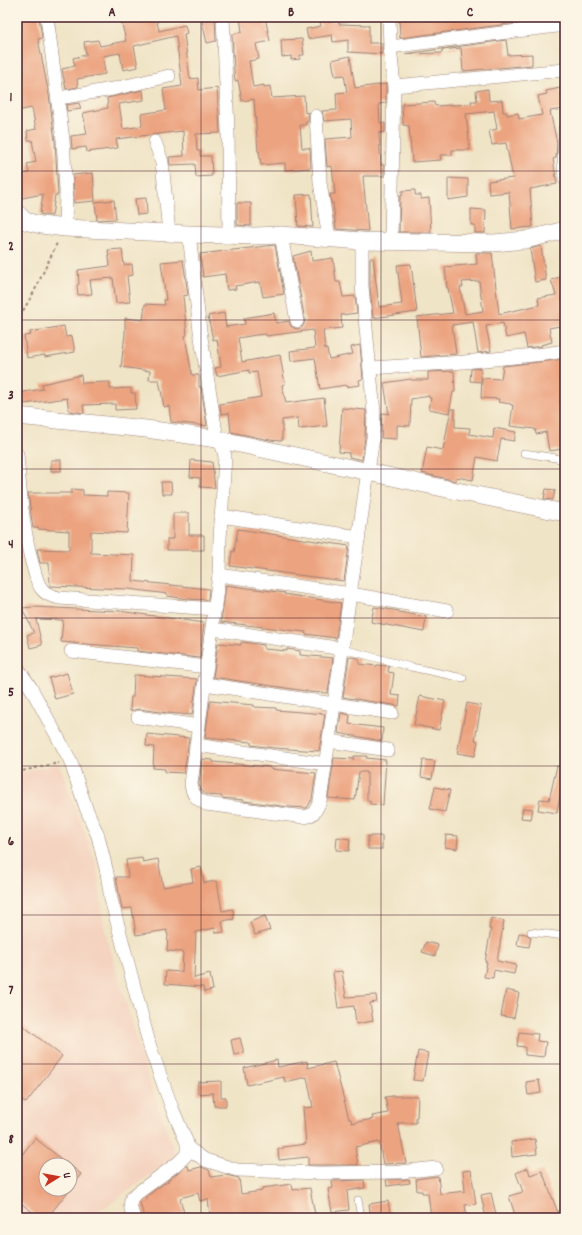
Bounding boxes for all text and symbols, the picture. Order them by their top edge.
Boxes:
text: A [108,4,116,23]
text: B [288,4,294,23]
text: C [467,4,474,23]
text: 1 [10,89,13,108]
text: 2 [8,238,14,257]
text: 3 [8,387,14,406]
text: 4 [8,536,14,555]
text: 5 [8,684,14,703]
text: 6 [8,833,15,852]
text: 7 [9,982,14,1001]
text: 8 [8,1131,14,1150]
north arrow [38,1157,78,1197]
text: U [57,1171,74,1180]

